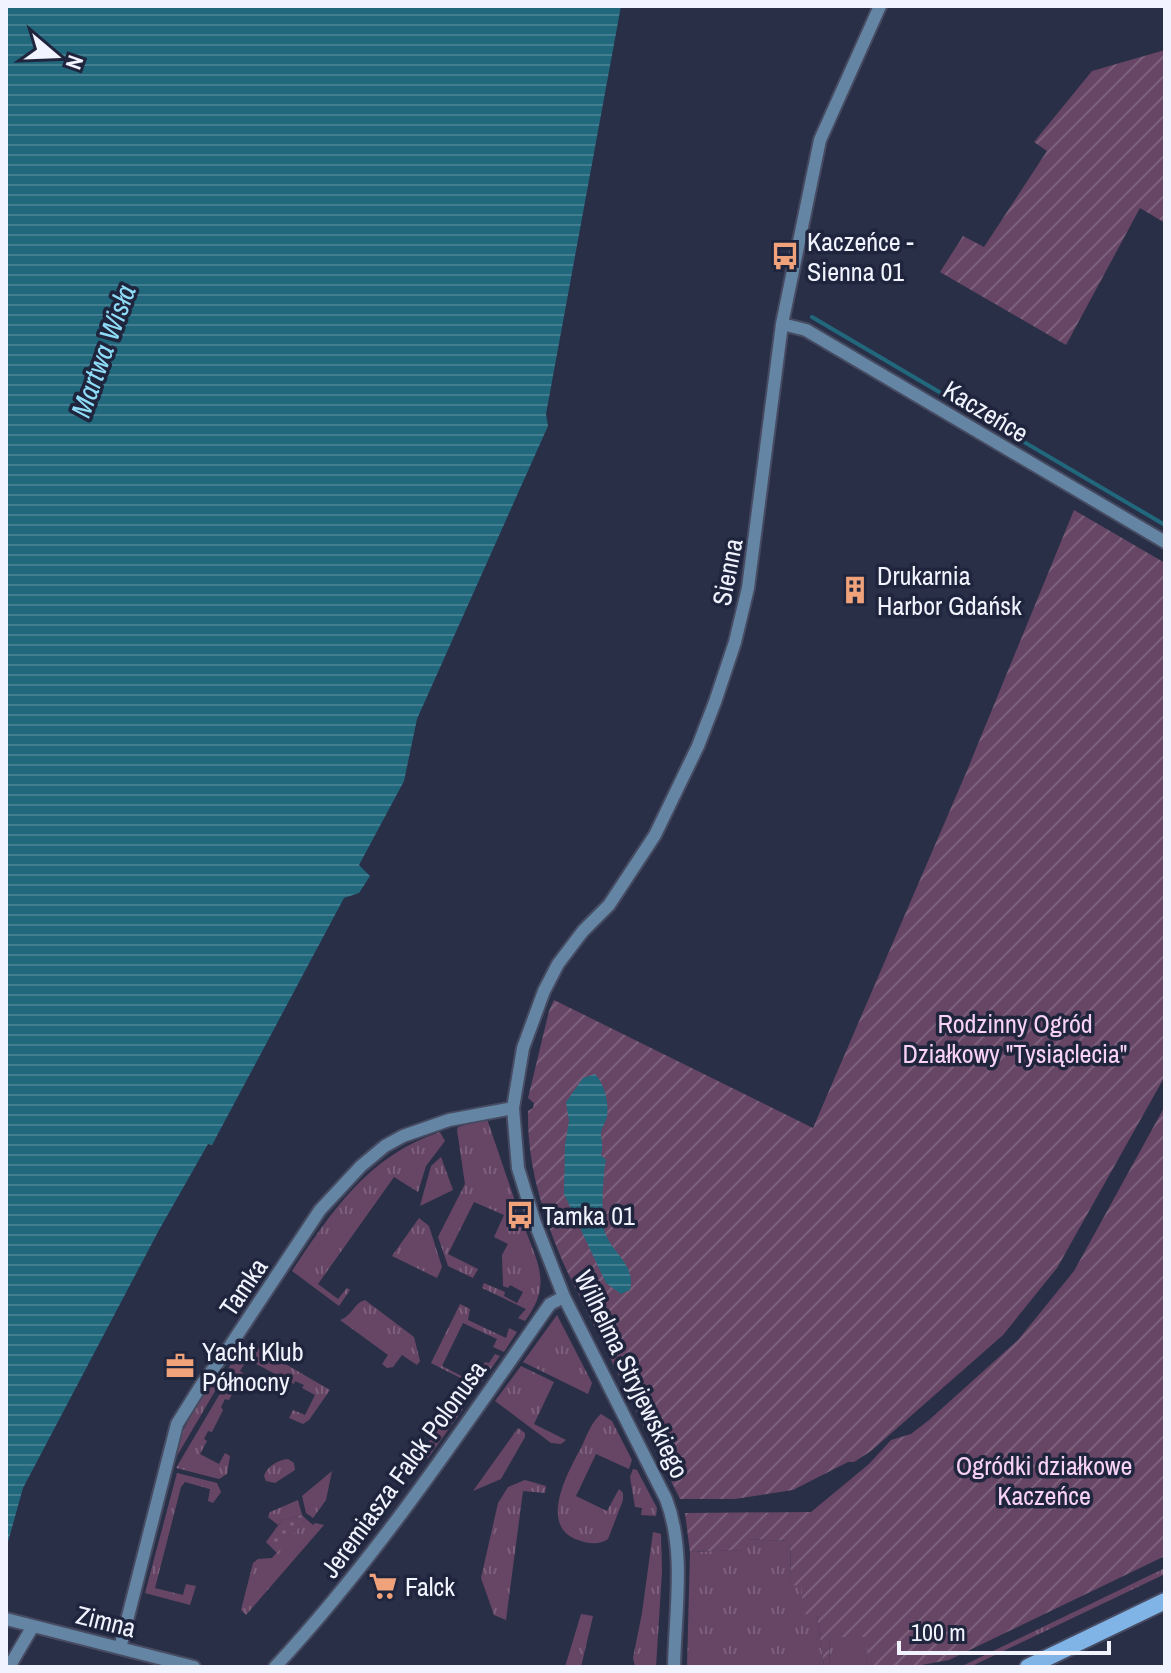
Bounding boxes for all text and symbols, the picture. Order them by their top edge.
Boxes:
north arrow [16,16,96,96]
text: N [59,51,91,74]
place label: Kaczeńce - Sienna 01 [807,224,914,289]
bus stop icon: Kaczeńce - Sienna 01 [770,241,800,271]
water label: Martwa Wisła [61,279,145,423]
street label: Kaczeńce [937,372,1035,450]
street label: Sienna [703,535,751,609]
place label: Drukarnia Harbor Gdańsk [877,558,1022,623]
building icon: Drukarnia Harbor Gdańsk [840,575,870,605]
park label: Rodzinny Ogród Działkowy "Tysiąclecia" [903,1006,1127,1071]
place label: Tamka 01 [542,1198,635,1233]
bus stop icon: Tamka 01 [505,1200,535,1230]
street label: Tamka [211,1251,275,1323]
street label: Wilhelma Stryjewskiego [566,1264,698,1484]
place label: Yacht Klub Północny [202,1334,304,1399]
office icon: Yacht Klub Północny [165,1351,195,1381]
street label: Jeremiasza Falck Polonusa [312,1353,494,1585]
park label: Ogródki działkowe Kaczeńce [956,1448,1132,1513]
place label: Falck [405,1569,455,1604]
supermarket icon: Falck [368,1571,398,1601]
street label: Zimna [72,1597,140,1645]
scale bar [899,1605,1109,1655]
text: 100 m [911,1616,966,1648]

